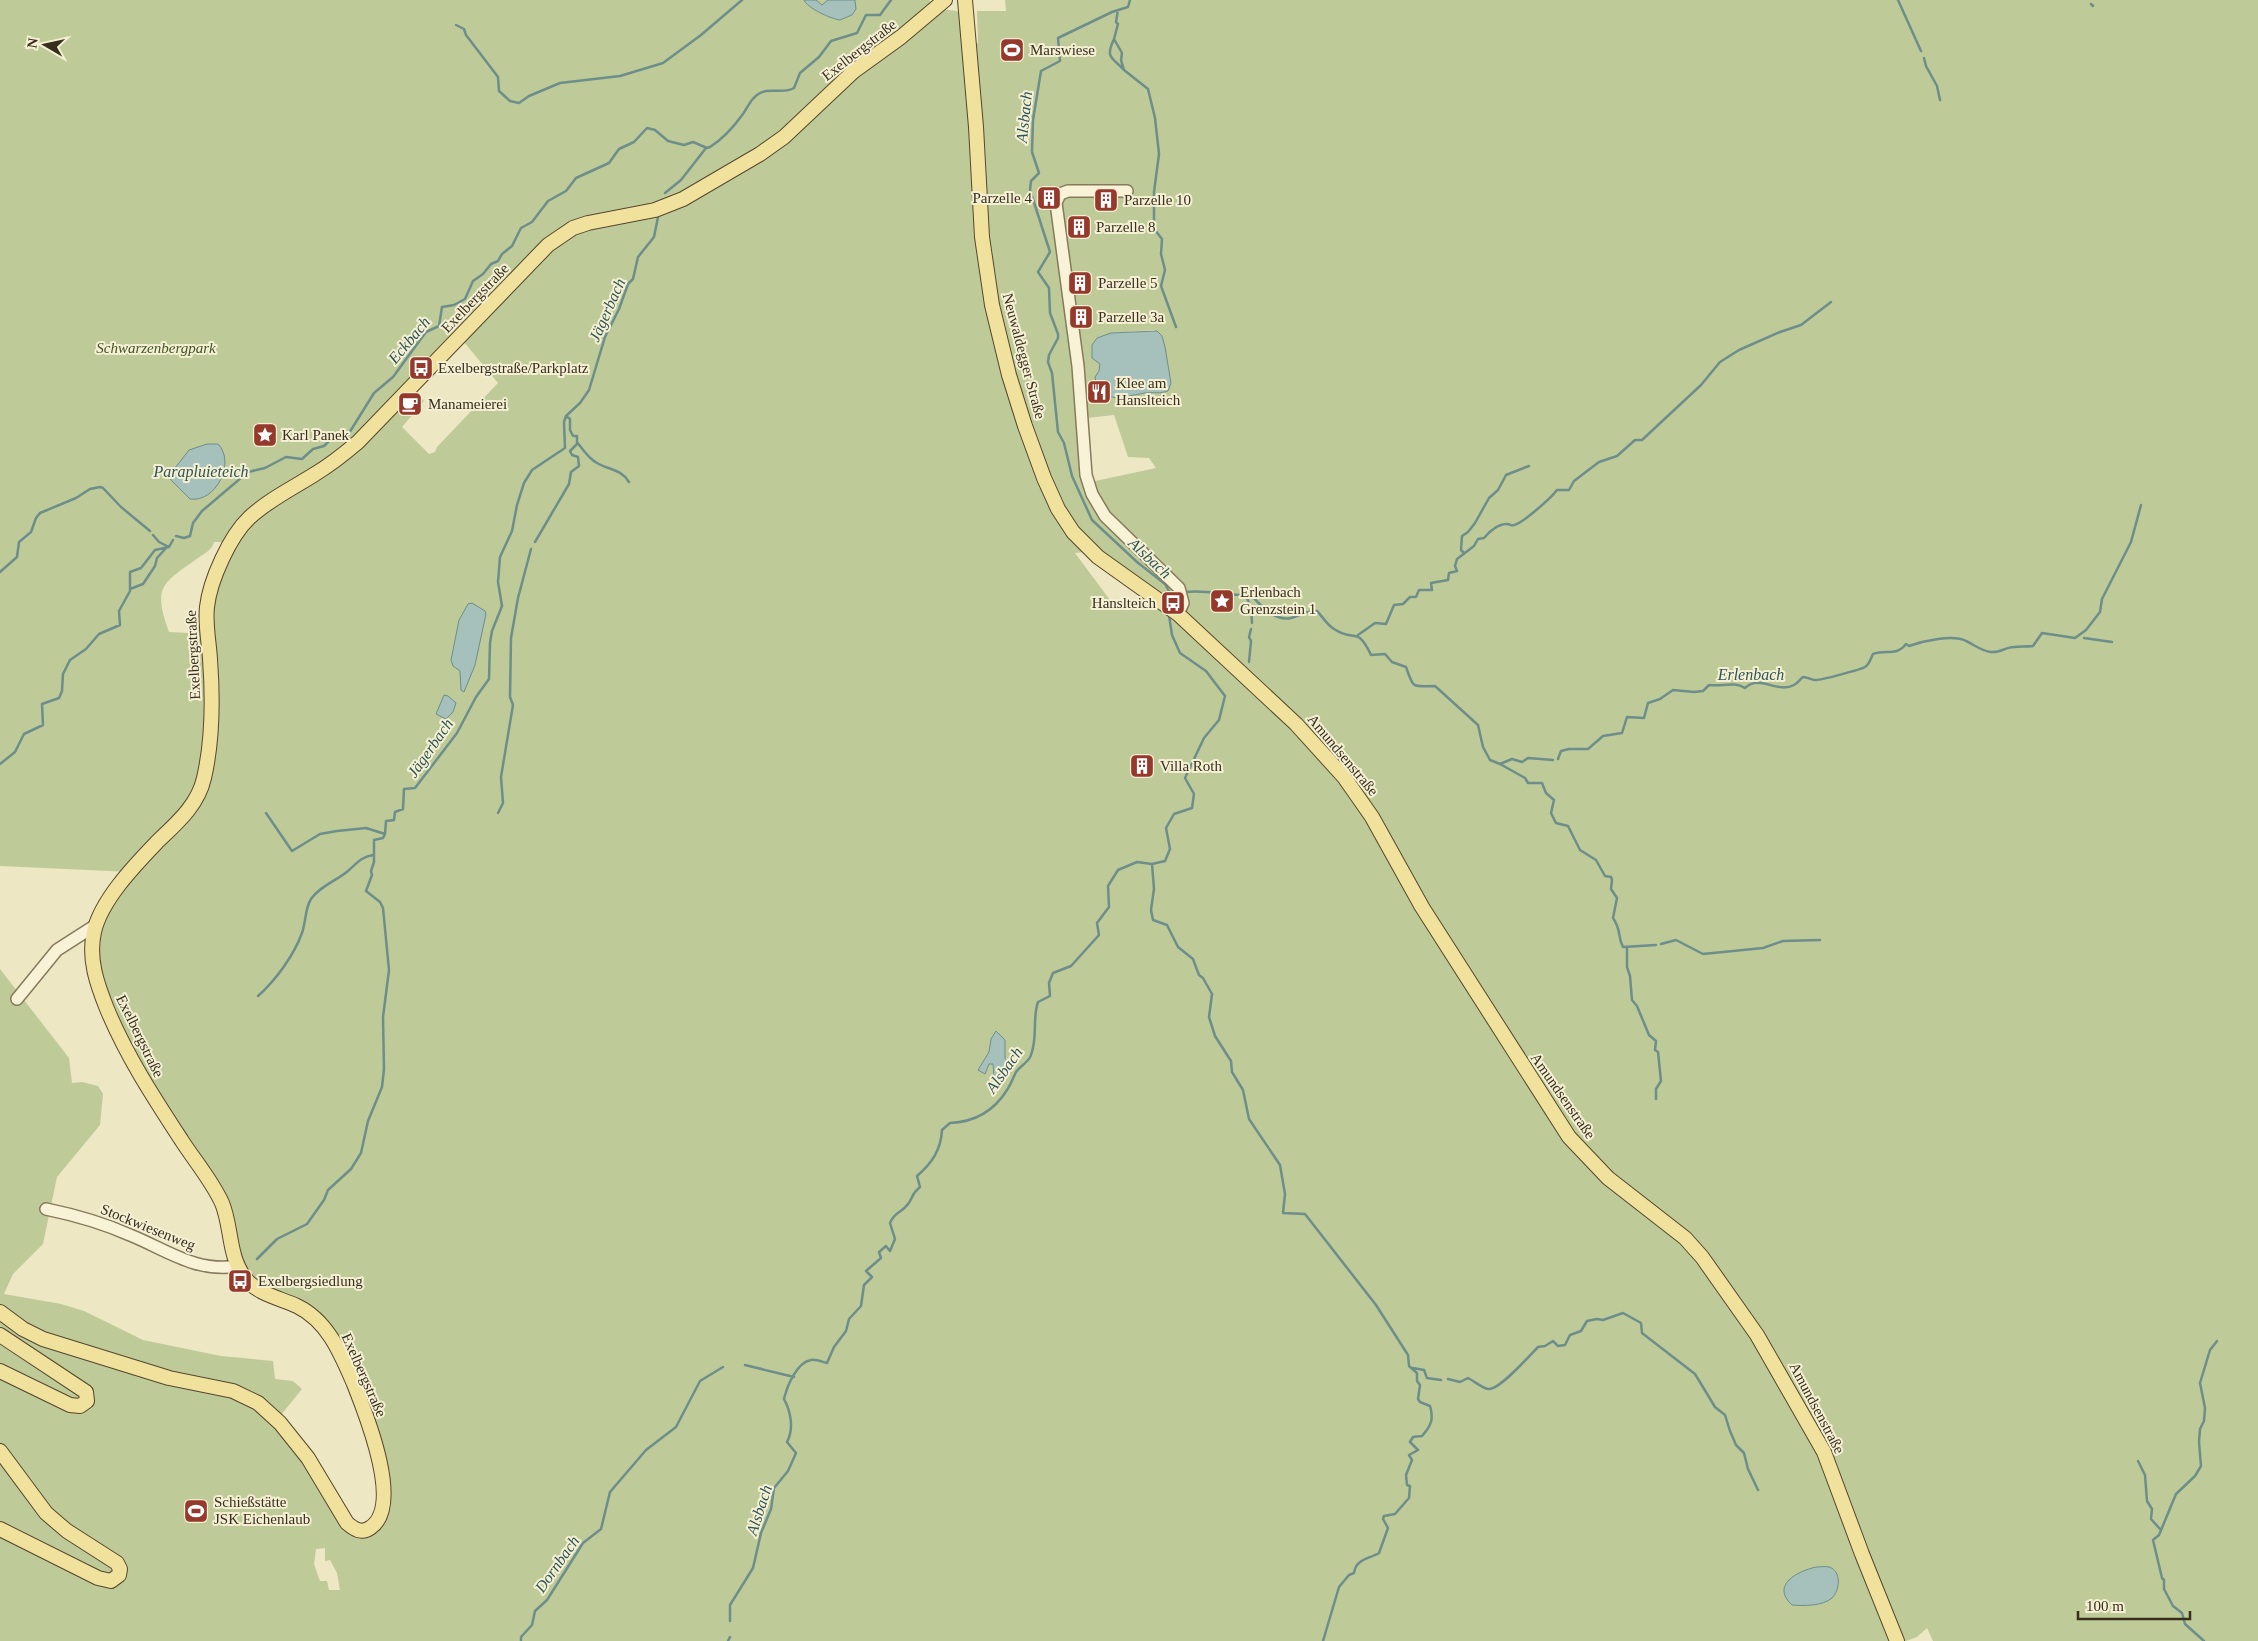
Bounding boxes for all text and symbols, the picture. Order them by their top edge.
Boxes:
street label: Exelbergstraße [819,16,900,84]
north arrow [20,20,70,70]
text: N [24,37,41,49]
sports icon: Marswiese [999,37,1025,63]
place label: Marswiese [1030,42,1095,58]
water label: Alsbach [1013,90,1035,145]
building icon: Parzelle 4 [1036,185,1062,211]
building icon: Parzelle 10 [1093,187,1119,213]
place label: Parzelle 4 [972,190,1032,206]
place label: Parzelle 10 [1124,192,1191,208]
building icon: Parzelle 8 [1066,214,1092,240]
place label: Parzelle 8 [1096,219,1156,235]
street label: Exelbergstraße [438,260,512,336]
building icon: Parzelle 5 [1067,270,1093,296]
place label: Parzelle 5 [1098,275,1158,291]
water label: Jägerbach [586,276,629,345]
street label: Neuwaldegger Straße [1000,291,1049,421]
building icon: Parzelle 3a [1068,304,1094,330]
place label: Parzelle 3a [1098,309,1165,325]
water label: Eckbach [384,313,433,367]
park label: Schwarzenbergpark [96,340,216,356]
bus stop icon: Exelbergstraße/Parkplatz [408,355,434,381]
place label: Exelbergstraße/Parkplatz [438,360,589,376]
place label: Klee am Hanslteich [1116,375,1181,408]
restaurant icon: Klee am Hanslteich [1086,379,1112,405]
cafe icon: Manameierei [397,391,423,417]
place label: Manameierei [428,396,507,412]
place icon: Karl Panek [252,422,278,448]
place label: Karl Panek [282,427,350,443]
water label: Parapluieteich [152,463,249,481]
water label: Alsbach [1125,534,1175,582]
place label: Erlenbach Grenzstein 1 [1240,584,1316,617]
place icon: Erlenbach Grenzstein 1 [1209,588,1235,614]
bus stop icon: Hanslteich [1160,590,1186,616]
place label: Hanslteich [1092,595,1156,611]
street label: Exelbergstraße [183,609,203,700]
water label: Erlenbach [1717,666,1784,683]
street label: Amundsenstraße [1304,711,1382,799]
water label: Jägerbach [404,715,457,781]
building icon: Villa Roth [1129,753,1155,779]
place label: Villa Roth [1160,758,1223,774]
street label: Exelbergstraße [113,992,167,1080]
water label: Alsbach [982,1044,1026,1097]
street label: Amundsenstraße [1528,1050,1599,1142]
street label: Stockwiesenweg [98,1201,198,1253]
bus stop icon: Exelbergsiedlung [227,1268,253,1294]
place label: Exelbergsiedlung [258,1273,363,1289]
street label: Exelbergstraße [338,1331,390,1420]
street label: Amundsenstraße [1786,1360,1848,1457]
water label: Alsbach [743,1483,775,1538]
place label: Schießstätte JSK Eichenlaub [214,1494,310,1527]
sports icon: Schießstätte JSK Eichenlaub [183,1498,209,1524]
water label: Dornbach [531,1533,583,1596]
scale bar [2078,1588,2190,1620]
text: 100 m [2086,1598,2124,1614]

